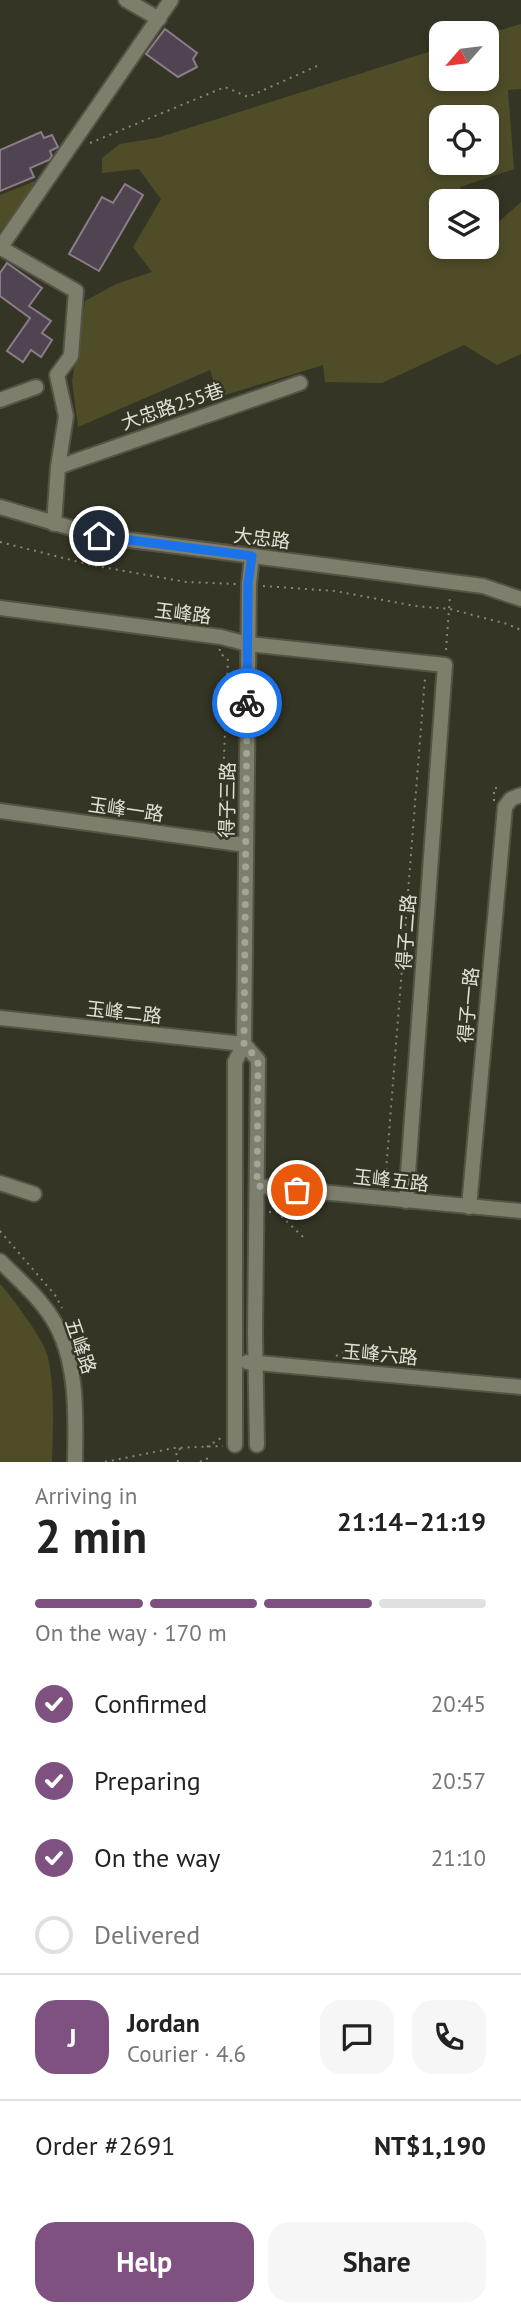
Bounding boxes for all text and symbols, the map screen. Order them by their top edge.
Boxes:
north arrow [429,21,499,91]
map controls [429,21,499,259]
button: locate [429,105,499,175]
button: layers [429,189,499,259]
street label: 大忠路255巷 [117,377,227,435]
pin [69,506,129,566]
icon: home [80,517,118,555]
street label: 大忠路 [232,523,292,553]
street label: 玉峰路 [153,598,213,628]
courier [212,668,282,738]
icon: bike [228,684,266,722]
street label: 得子三路 [214,762,240,838]
street label: 玉峰一路 [87,792,165,826]
street label: 得子二路 [391,893,421,971]
street label: 得子一路 [453,966,483,1044]
street label: 玉峰二路 [85,996,163,1028]
pin [267,1160,327,1220]
street label: 玉峰五路 [352,1164,430,1196]
icon: bag [278,1171,316,1209]
street label: 五峰路 [60,1315,102,1377]
street label: 玉峰六路 [341,1339,419,1369]
text: Arriving in [35,1481,137,1510]
text: 21:14–21:19 [337,1505,486,1538]
text: 2 min [35,1506,147,1566]
text: On the way · 170 m [35,1618,227,1647]
icon: check [35,1685,73,1723]
text: Confirmed [94,1687,207,1720]
text: 20:45 [431,1689,486,1718]
icon: check [35,1762,73,1800]
text: Preparing [94,1764,201,1797]
text: 20:57 [431,1766,486,1795]
icon: check [35,1839,73,1877]
text: On the way [94,1841,220,1874]
text: 21:10 [431,1843,486,1872]
text: Delivered [94,1918,200,1951]
button: chat [320,2000,394,2074]
button: phone [412,2000,486,2074]
text: Jordan [127,2006,200,2039]
text: J [68,2021,76,2054]
text: Courier · 4.6 [127,2039,246,2068]
text: Order #2691 [35,2129,175,2162]
text: NT$1,190 [374,2129,486,2162]
button: Help [35,2222,254,2302]
button: Share [268,2222,486,2302]

